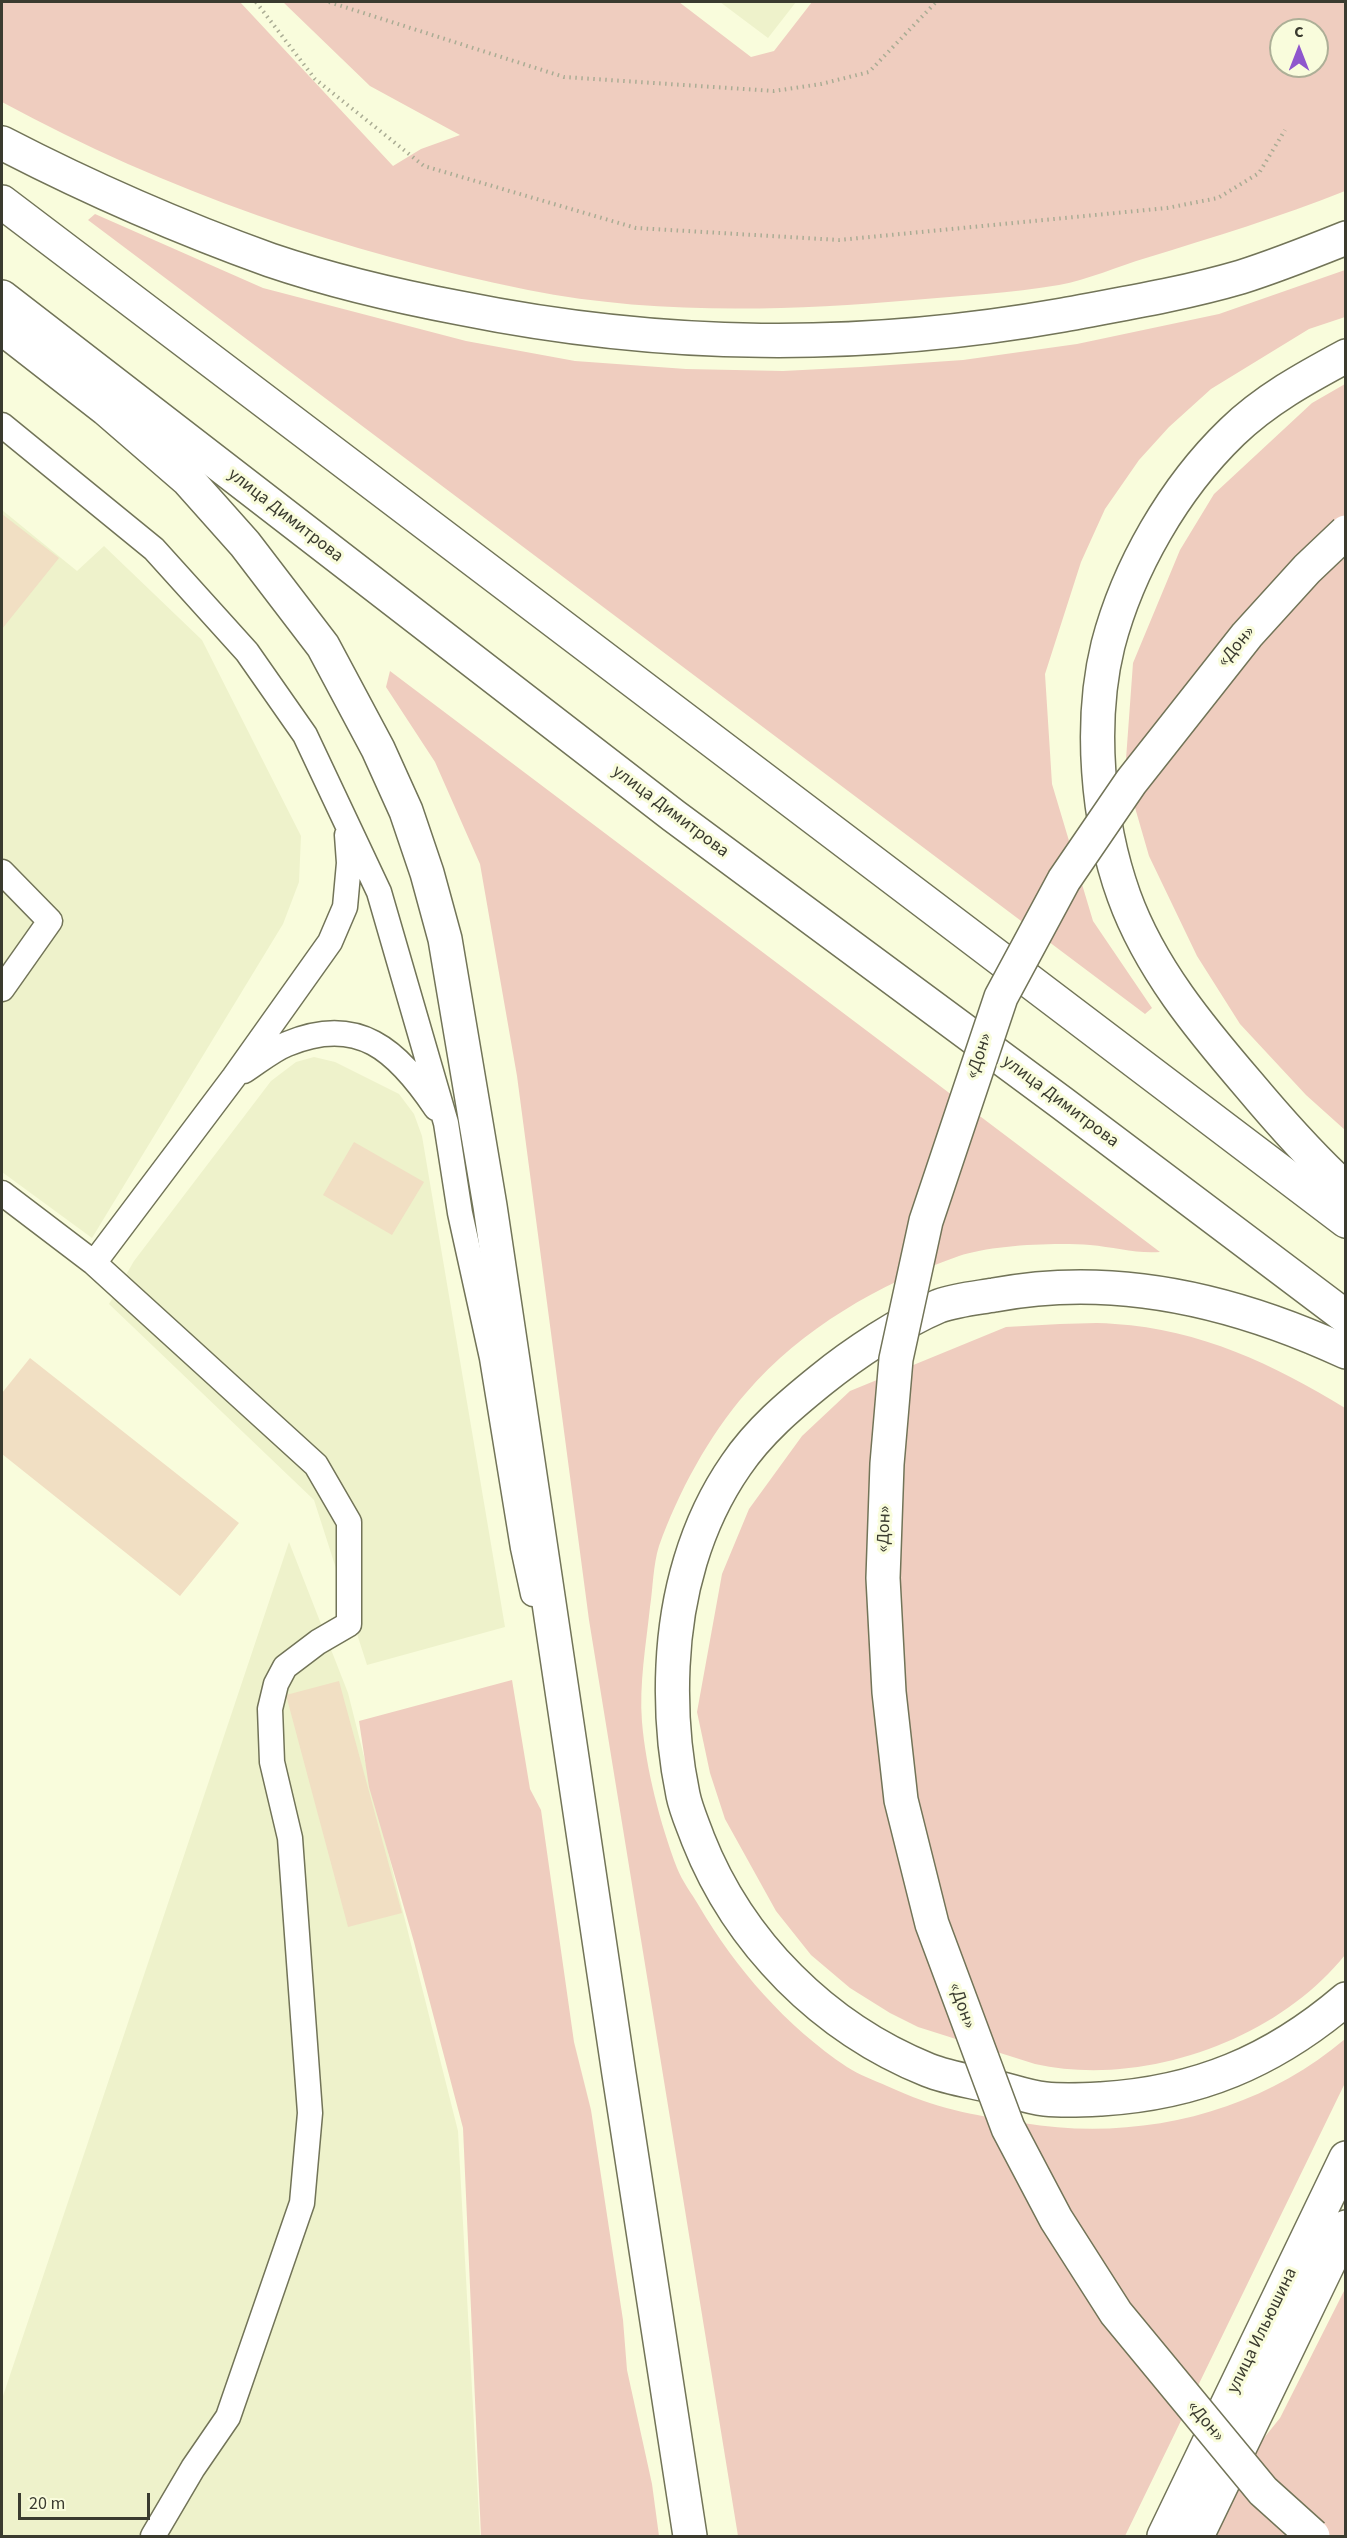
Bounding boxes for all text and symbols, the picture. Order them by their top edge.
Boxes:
north arrow [1269,18,1329,78]
text: С [1294,21,1304,43]
street label: улица Димитрова [223,464,347,568]
street label: «Дон» [1214,622,1260,672]
street label: улица Димитрова [607,761,733,863]
street label: «Дон» [962,1030,998,1082]
street label: улица Димитрова [997,1051,1123,1153]
street label: «Дон» [873,1505,897,1553]
street label: «Дон» [943,1980,979,2032]
street label: улица Ильюшина [1223,2265,1303,2397]
street label: «Дон» [1182,2397,1228,2447]
scale bar [21,2481,153,2519]
text: 20 m [29,2491,65,2516]

